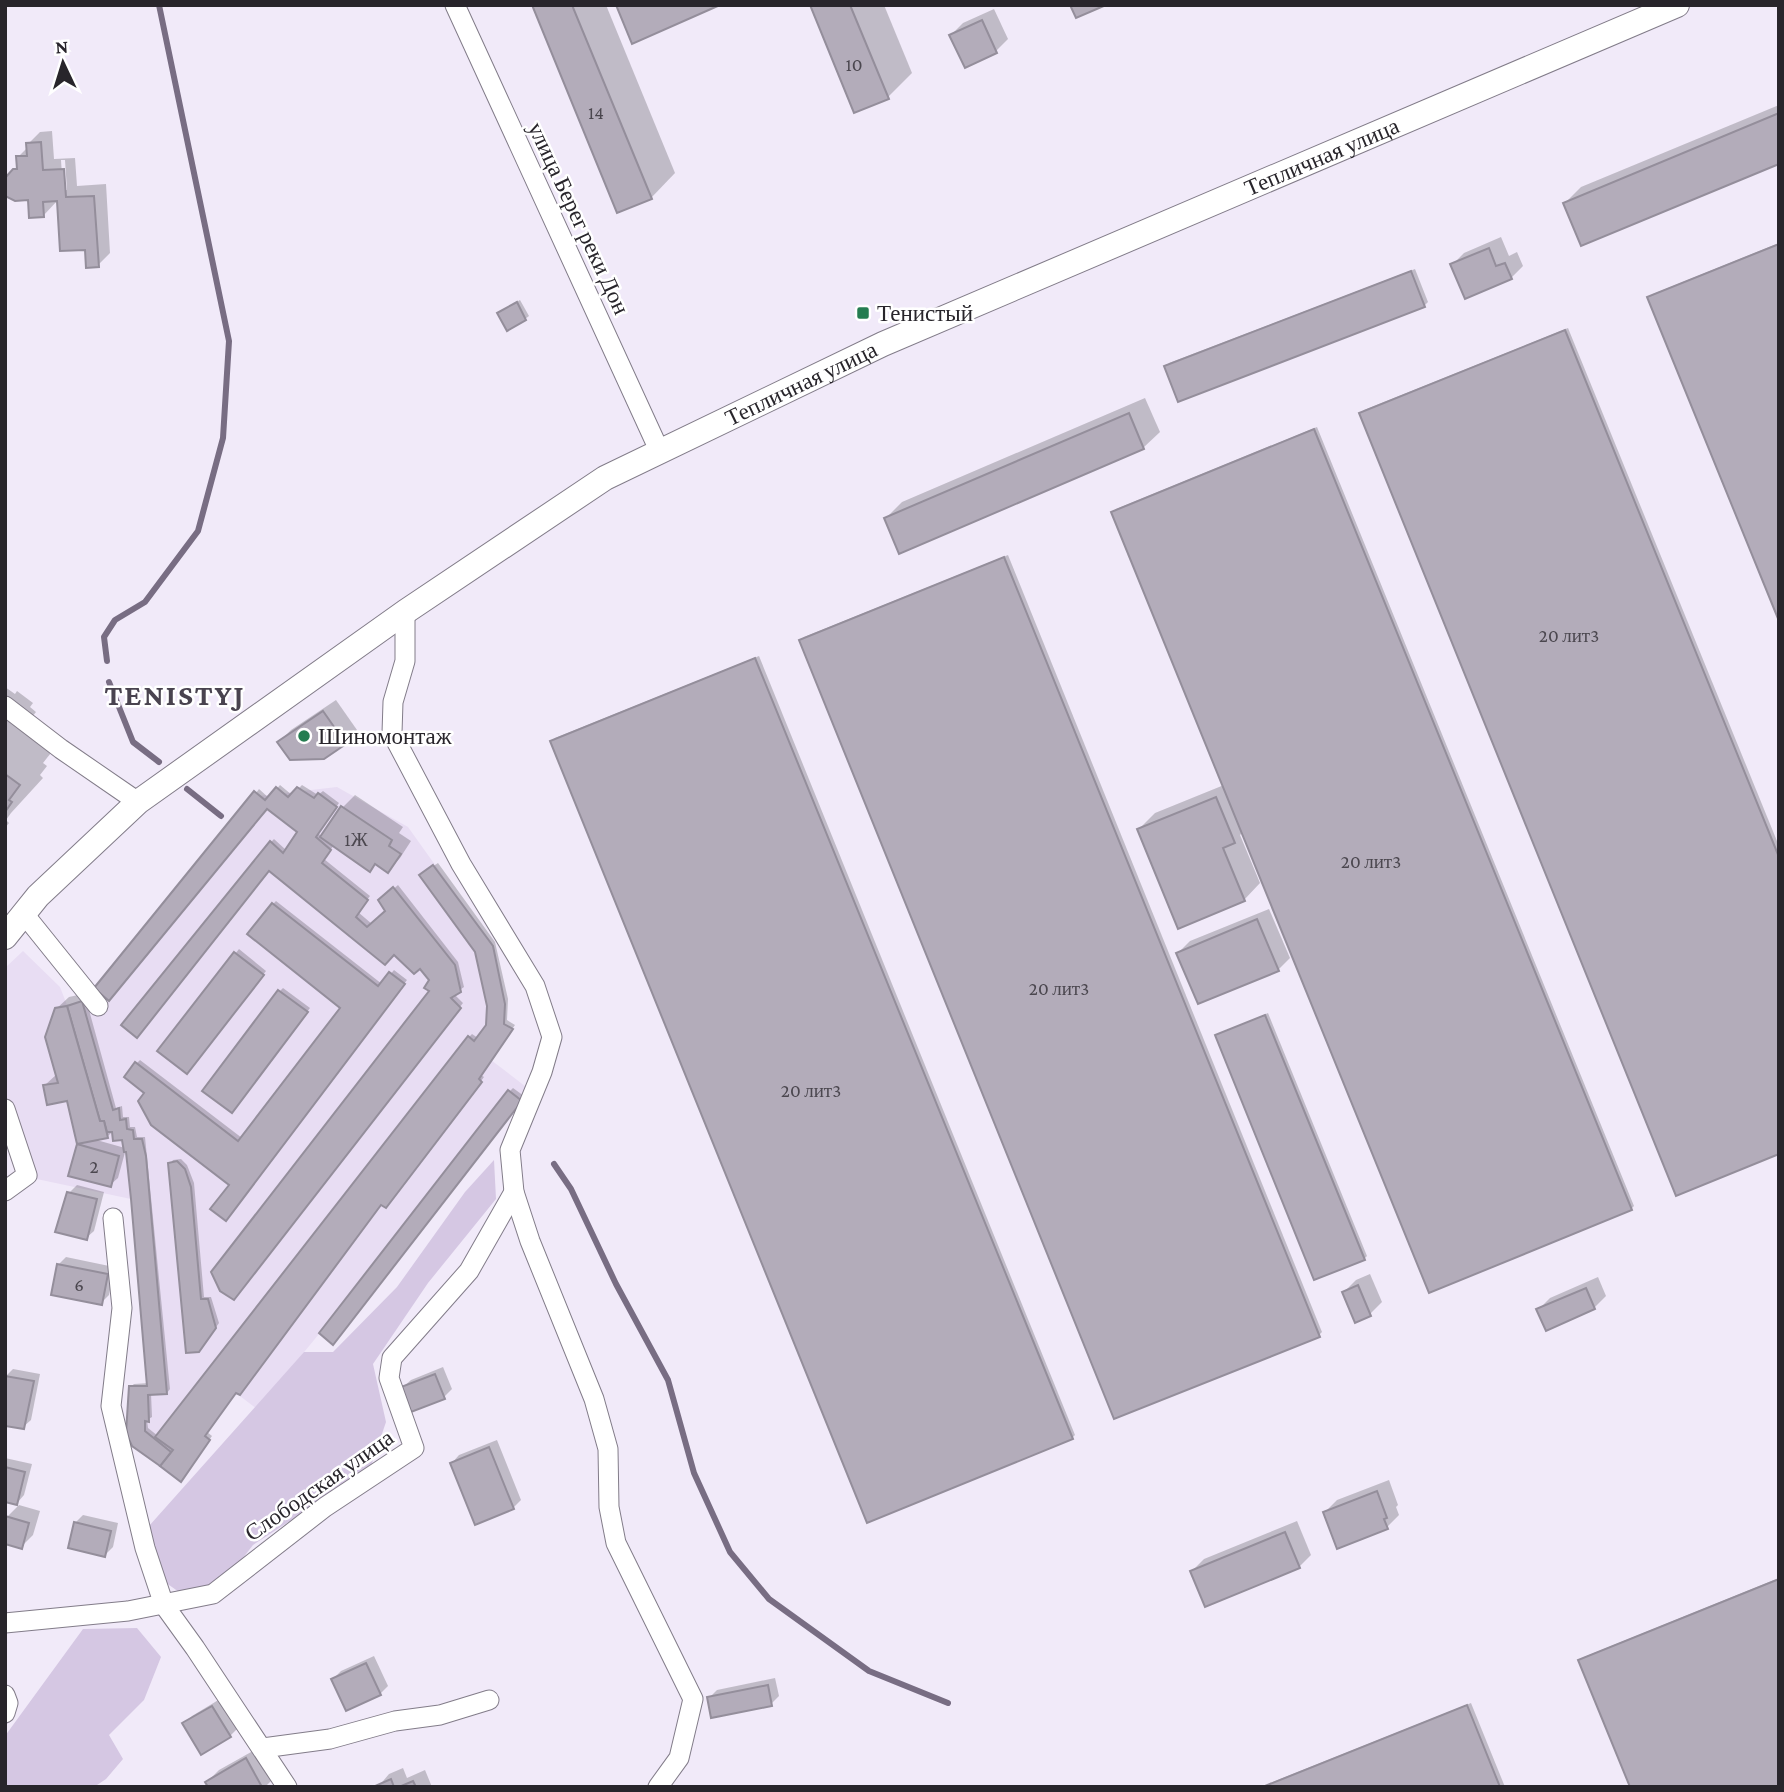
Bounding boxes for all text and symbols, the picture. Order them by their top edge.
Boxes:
north arrow [28,28,98,98]
text: N [55,36,69,57]
house number: 10 [845,54,863,75]
house number: 14 [588,102,604,123]
street label: Тепличная улица [1241,112,1403,201]
street label: улица Берег реки Дон [523,118,635,318]
place label: Тенистый [877,300,973,326]
marker: Тенистый [855,305,871,321]
street label: Тепличная улица [721,336,881,431]
house number: 20 лит3 [1539,625,1599,646]
district label: TENISTYJ [104,678,246,711]
place label: Шиномонтаж [318,723,452,749]
marker: Шиномонтаж [296,728,312,744]
house number: 1Ж [344,829,369,850]
house number: 20 лит3 [1341,851,1401,872]
house number: 20 лит3 [1029,978,1089,999]
house number: 20 лит3 [781,1080,841,1101]
house number: 2 [89,1156,99,1177]
house number: 6 [74,1274,84,1295]
street label: Слободская улица [240,1424,398,1546]

